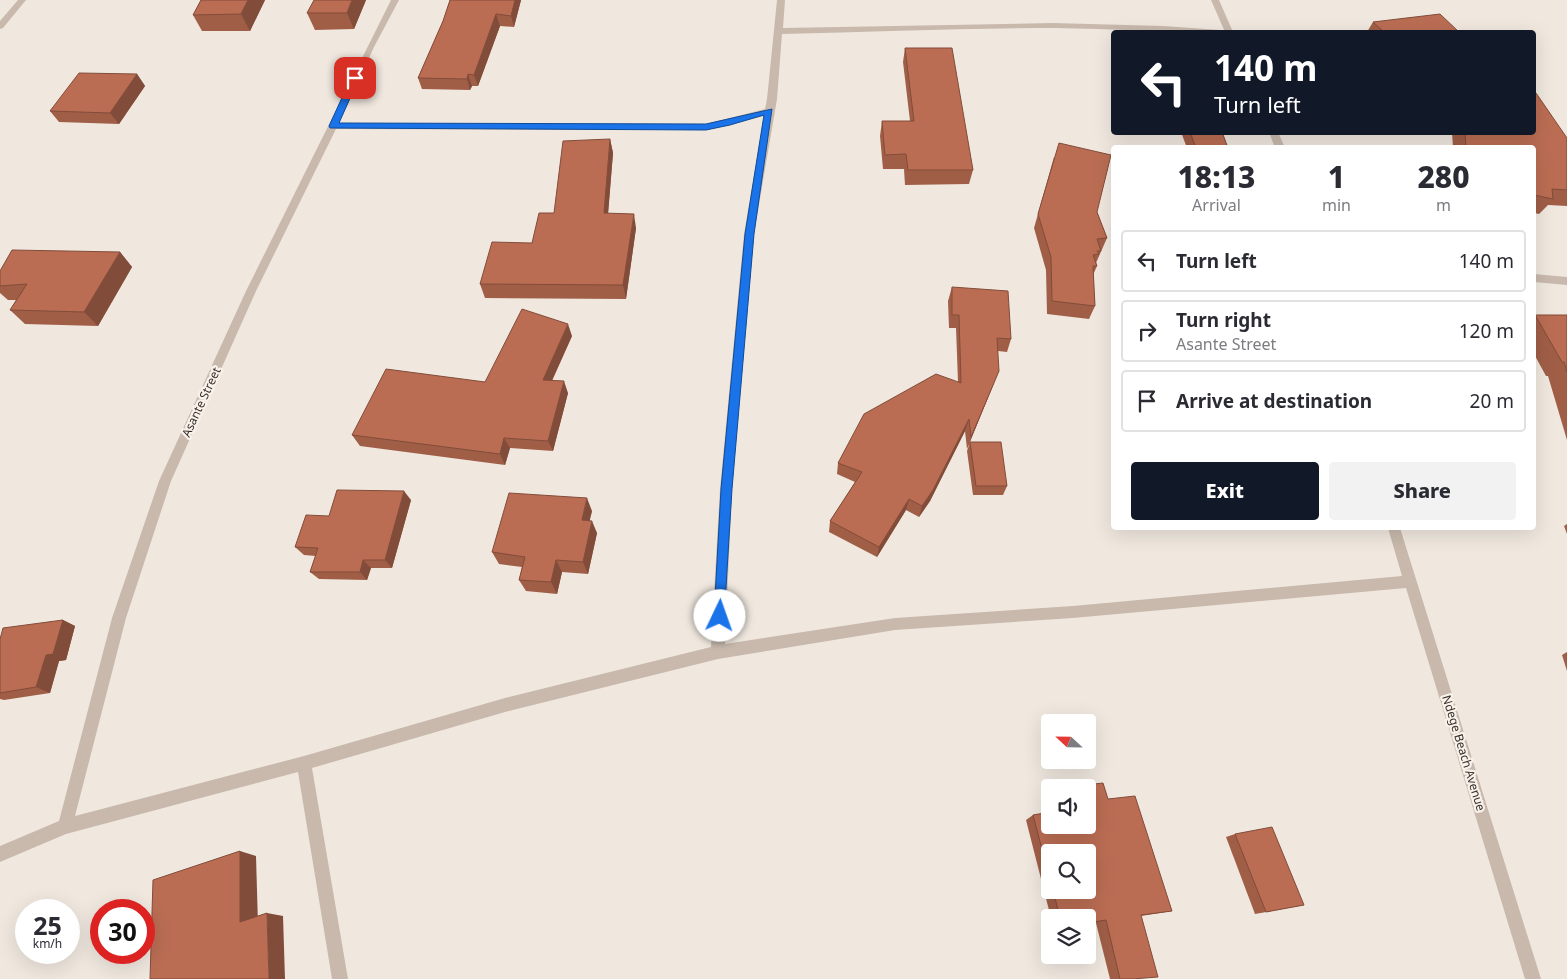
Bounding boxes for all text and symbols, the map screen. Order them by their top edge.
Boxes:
text: 140 m [1214,44,1317,91]
icon: left [1131,50,1196,115]
pin [334,57,376,99]
icon: arrive [341,64,369,92]
text: Turn left [1214,89,1301,119]
text: 18:13 [1178,156,1255,197]
text: 1 [1328,156,1345,197]
text: 280 [1417,156,1469,197]
text: Arrival [1192,194,1241,216]
text: min [1322,194,1351,216]
text: m [1436,194,1451,216]
icon: left [1133,247,1161,275]
text: Turn left [1176,248,1257,274]
text: 140 m [1459,248,1514,274]
text: Turn right [1176,307,1271,333]
icon: right [1133,317,1161,345]
text: 120 m [1459,318,1514,344]
text: Asante Street [1176,333,1276,355]
street label: Asante Street [177,364,225,440]
icon: arrive [1133,387,1161,415]
text: Arrive at destination [1176,388,1372,414]
text: 20 m [1470,388,1514,414]
button: Exit [1131,462,1319,520]
button: Share [1329,462,1516,520]
position arrow [693,589,745,641]
street label: Ndege Beach Avenue [1438,693,1490,813]
north arrow [1041,714,1096,769]
map controls [1041,714,1096,964]
button: sound [1041,779,1096,834]
button: search [1041,844,1096,899]
speed limit sign: 30 [90,899,155,964]
text: 25 [33,908,62,942]
button: layers [1041,909,1096,964]
text: km/h [33,935,62,952]

